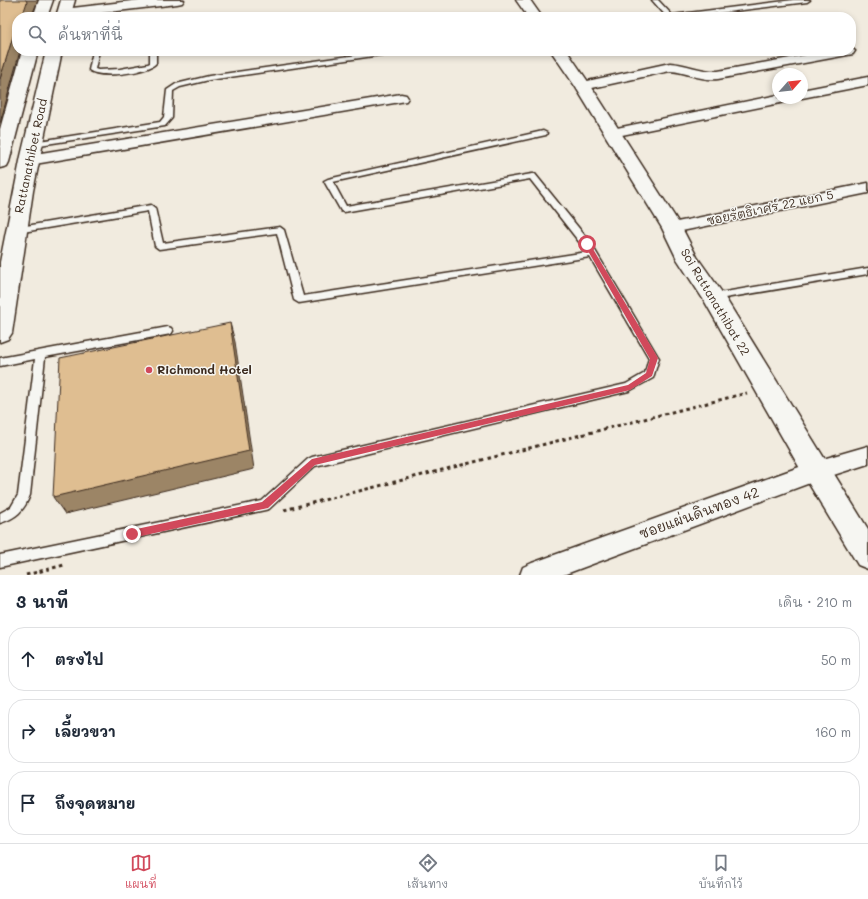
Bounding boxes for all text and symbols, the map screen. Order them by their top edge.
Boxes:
search box [12,12,856,56]
icon: search [26,23,48,45]
text: ค้นหาที่นี่ [58,24,123,44]
north arrow [772,68,808,104]
street label: Rattanathibet Road [10,96,50,215]
street label: ซอยรัตธิเาศร์ 22 แยก 5 [705,186,835,228]
route start [578,235,596,253]
street label: Soi Rattanathibat 22 [678,245,754,358]
place label: Richmond Hotel [157,361,252,377]
marker: Richmond Hotel [144,365,154,375]
street label: ซอยแผ่นดินทอง 42 [636,482,761,543]
route end [123,525,141,543]
text: 3 นาที [16,590,68,612]
text: เดิน · 210 m [778,593,852,610]
icon: ahead [17,648,39,670]
text: ตรงไป [55,649,104,669]
text: 50 m [821,651,851,668]
icon: right [17,720,39,742]
text: เลี้ยวขวา [55,721,116,741]
text: 160 m [815,723,851,740]
icon: arrive [17,792,39,814]
text: ถึงจุดหมาย [55,793,135,813]
tab: แผนที่ [125,852,157,891]
tab: เส้นทาง [407,852,448,891]
tab: บันทึกไว้ [699,852,743,891]

